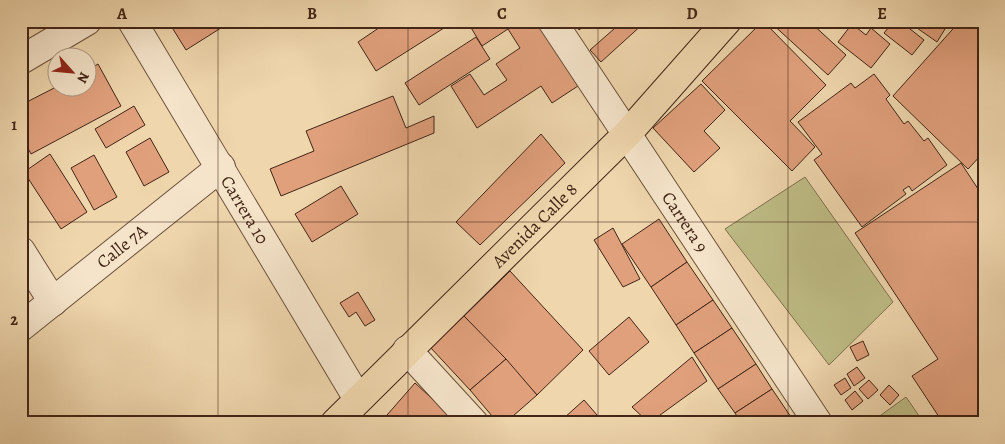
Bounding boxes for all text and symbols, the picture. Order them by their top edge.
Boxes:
text: A [116,3,128,25]
text: B [307,3,317,25]
text: C [497,3,507,25]
text: D [686,3,698,25]
text: E [877,3,887,25]
north arrow [48,48,98,98]
text: N [72,69,94,87]
text: 1 [11,114,17,136]
street label: Carrera 10 [215,171,275,249]
street label: Avenida Calle 8 [486,178,583,274]
street label: Carrera 9 [656,187,714,257]
street label: Calle 7A [92,219,152,274]
text: 2 [10,309,18,331]

